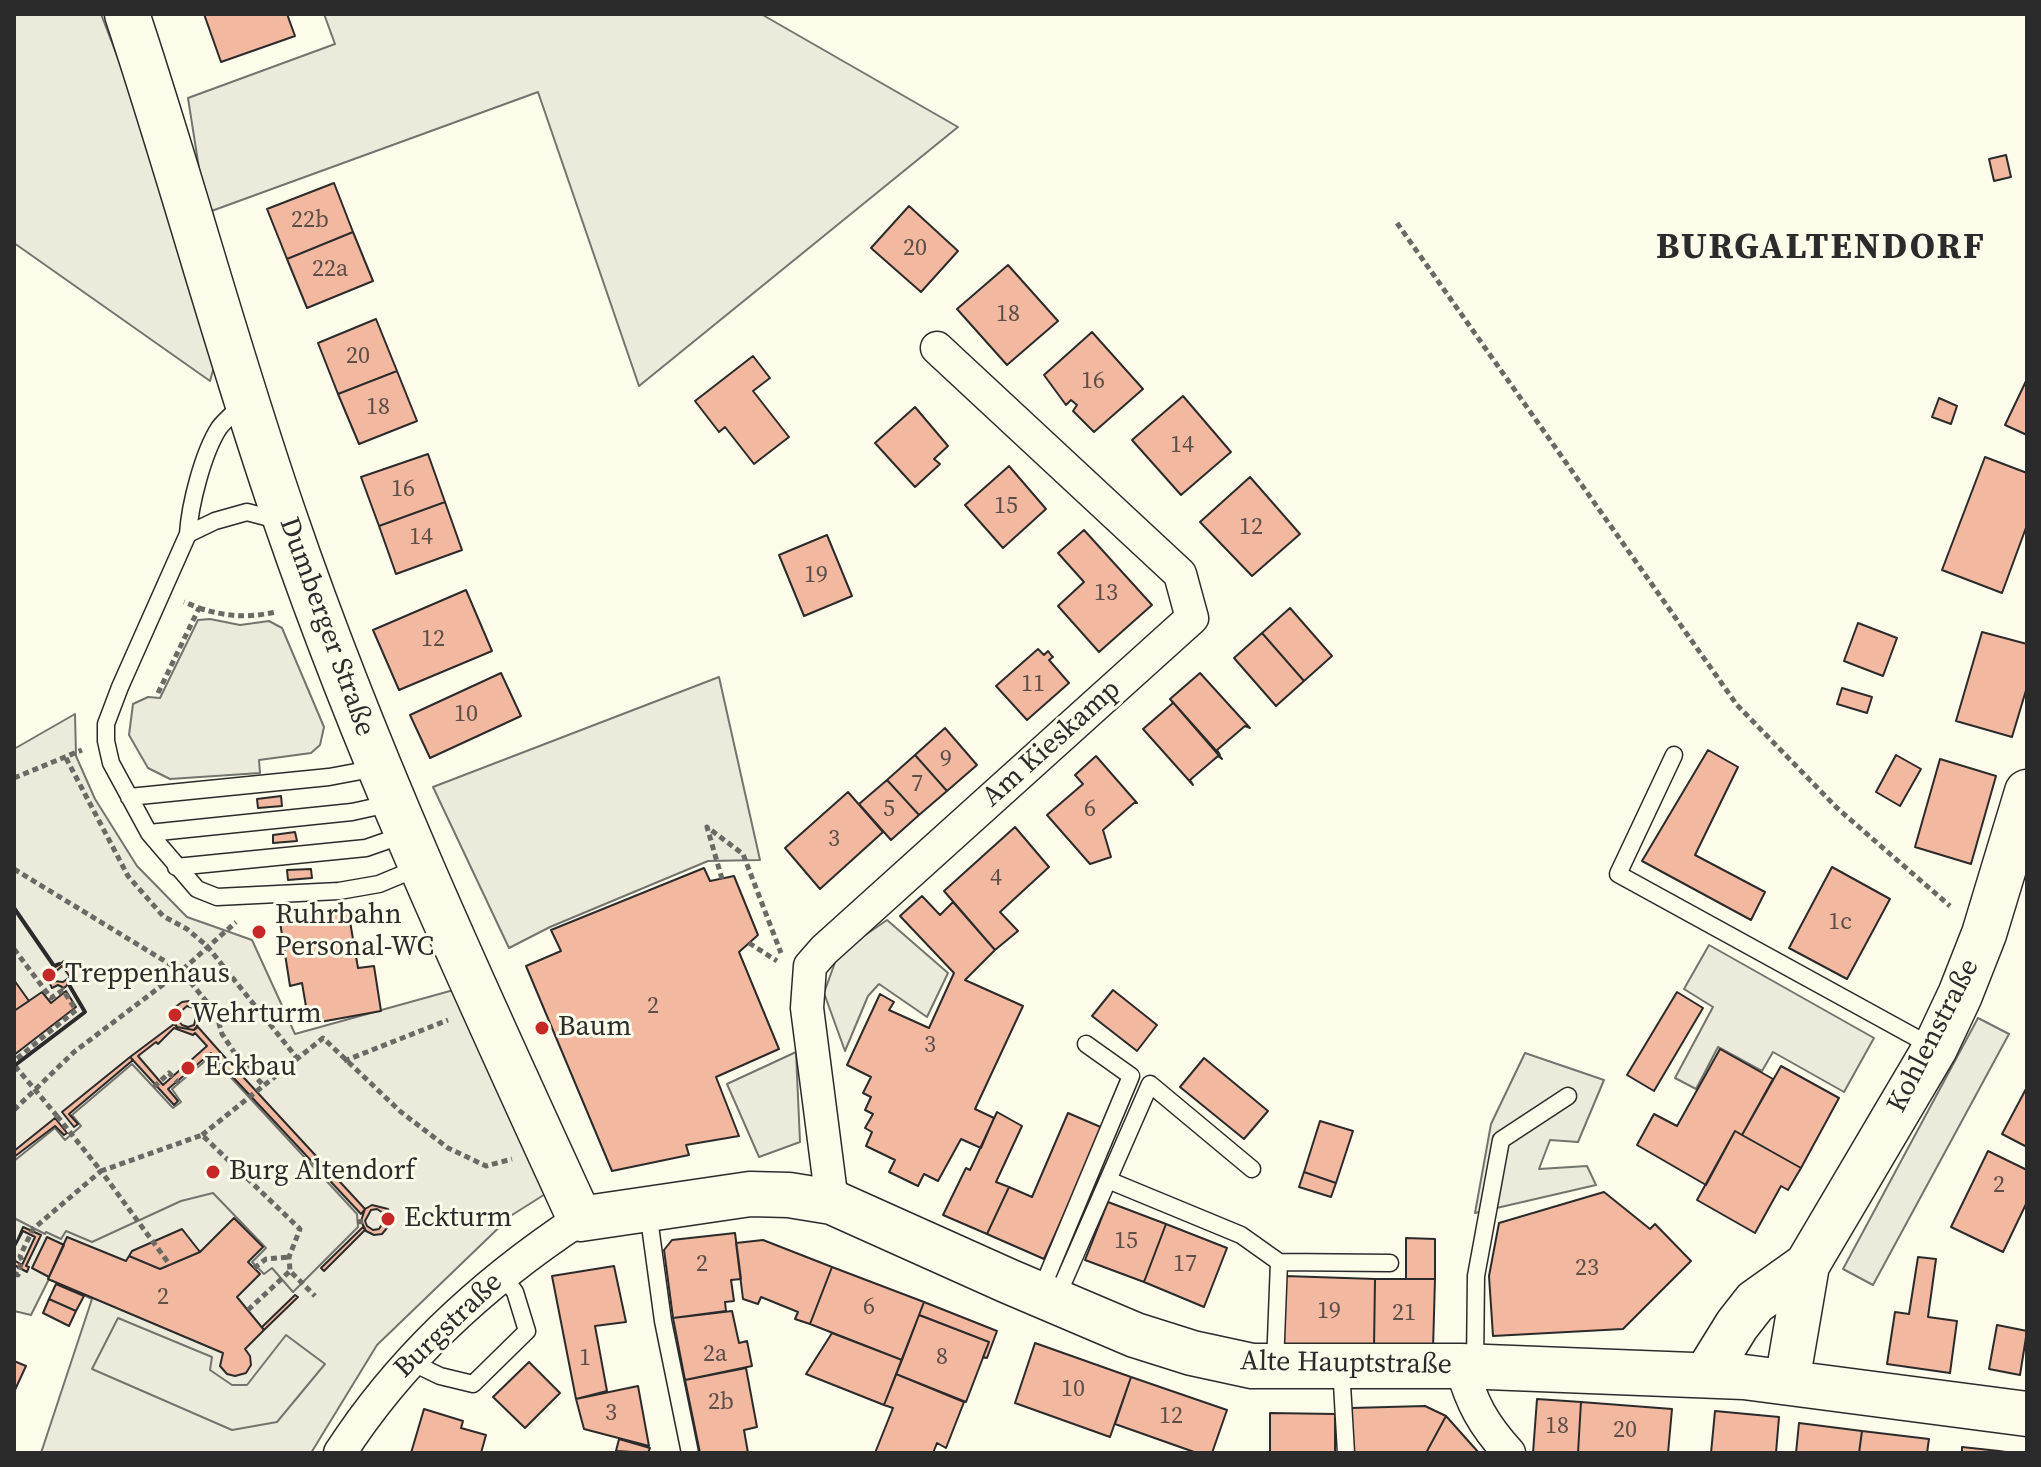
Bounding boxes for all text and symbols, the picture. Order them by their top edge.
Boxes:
house number: 22b [291,207,329,235]
district label: BURGALTENDORF [1656,227,1986,271]
house number: 20 [903,235,927,263]
house number: 22a [312,256,348,284]
house number: 18 [996,301,1020,329]
house number: 20 [346,343,370,371]
house number: 16 [1081,368,1105,396]
house number: 18 [366,394,390,422]
house number: 14 [1170,432,1194,460]
house number: 16 [391,476,415,504]
house number: 15 [994,493,1018,521]
street label: Dumberger Straße [271,513,381,741]
house number: 12 [1239,514,1263,542]
house number: 14 [409,524,433,552]
house number: 19 [804,562,828,590]
house number: 13 [1094,580,1118,608]
house number: 12 [421,626,445,654]
house number: 11 [1021,671,1045,699]
street label: Am Kieskamp [976,673,1128,815]
house number: 10 [454,701,478,729]
house number: 9 [940,746,952,774]
house number: 7 [911,771,923,799]
house number: 5 [883,796,895,824]
house number: 6 [1084,796,1096,824]
house number: 3 [828,826,840,854]
house number: 4 [990,865,1002,893]
place label: Ruhrbahn Personal-WC [275,899,434,965]
house number: 1c [1828,909,1852,937]
marker: Ruhrbahn Personal-WC [250,923,268,941]
street label: Kohlenstraße [1881,954,1987,1118]
place label: Treppenhaus [65,958,230,992]
marker: Treppenhaus [40,966,58,984]
house number: 2 [647,993,659,1021]
place label: Wehrturm [191,998,322,1032]
marker: Wehrturm [166,1006,184,1024]
place label: Baum [558,1011,631,1045]
marker: Baum [533,1019,551,1037]
house number: 3 [924,1032,936,1060]
place label: Eckbau [204,1051,296,1085]
marker: Eckbau [179,1059,197,1077]
place label: Burg Altendorf [229,1155,415,1189]
marker: Burg Altendorf [204,1163,222,1181]
house number: 2 [1993,1172,2005,1200]
place label: Eckturm [404,1202,512,1236]
marker: Eckturm [379,1210,397,1228]
house number: 15 [1114,1228,1138,1256]
house number: 2 [696,1251,708,1279]
house number: 17 [1173,1251,1197,1279]
house number: 23 [1575,1255,1599,1283]
street label: Burgstraße [388,1266,510,1386]
house number: 2 [157,1284,169,1312]
house number: 6 [863,1294,875,1322]
house number: 19 [1317,1298,1341,1326]
house number: 21 [1392,1300,1416,1328]
house number: 2a [703,1341,727,1369]
house number: 8 [936,1344,948,1372]
house number: 1 [579,1345,591,1373]
street label: Alte Hauptstraße [1240,1345,1452,1383]
house number: 10 [1061,1376,1085,1404]
house number: 2b [708,1389,734,1417]
house number: 3 [605,1400,617,1428]
house number: 12 [1159,1403,1183,1431]
house number: 18 [1545,1413,1569,1441]
house number: 20 [1613,1417,1637,1445]

